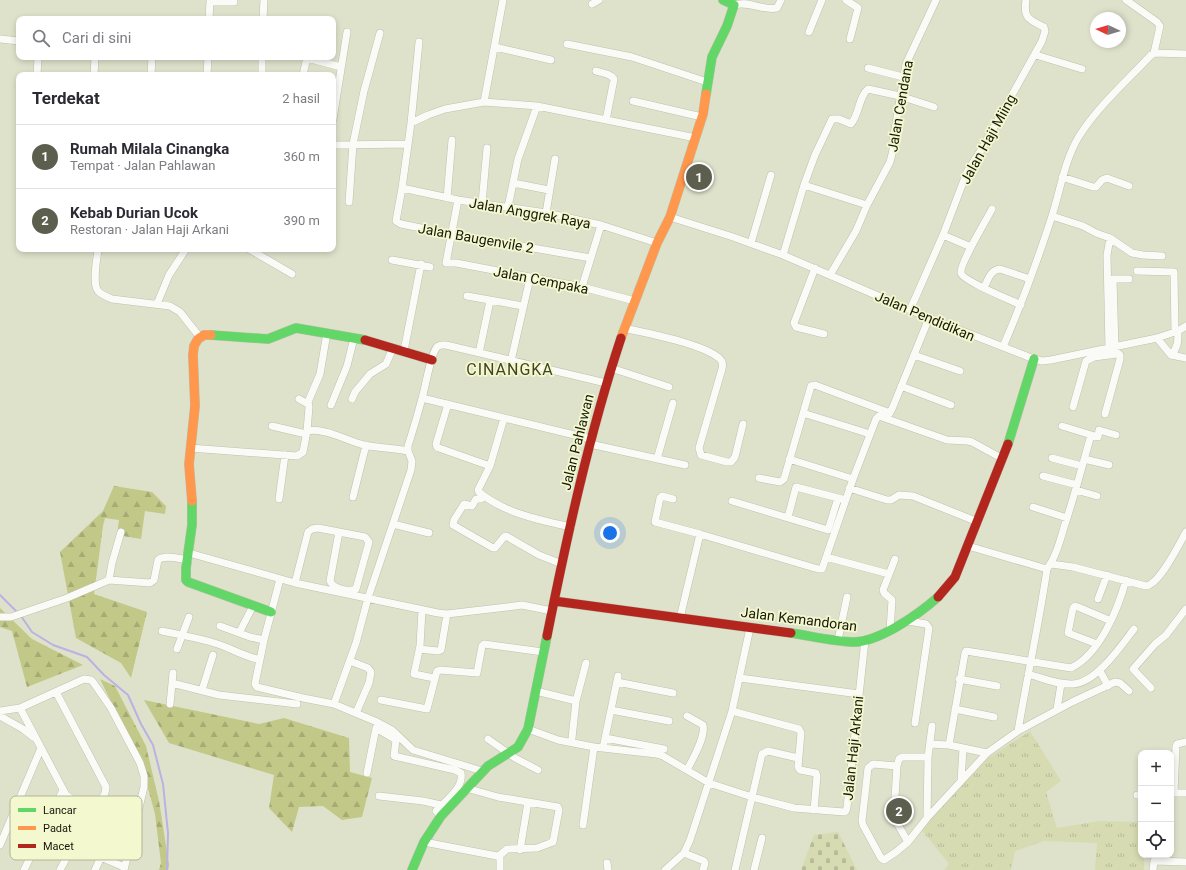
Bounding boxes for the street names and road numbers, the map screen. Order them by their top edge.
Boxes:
street label: Jalan Cendana [884,59,916,153]
street label: Jalan Haji Miing [957,91,1019,187]
street label: Jalan Anggrek Raya [468,194,592,232]
street label: Jalan Baugenvile 2 [417,220,535,256]
street label: Jalan Cempaka [492,263,590,297]
street label: Jalan Pendidikan [873,288,977,344]
street label: Jalan Pahlawan [557,392,597,492]
street label: Jalan Kemandoran [740,604,858,634]
street label: Jalan Haji Arkani [840,695,866,801]

